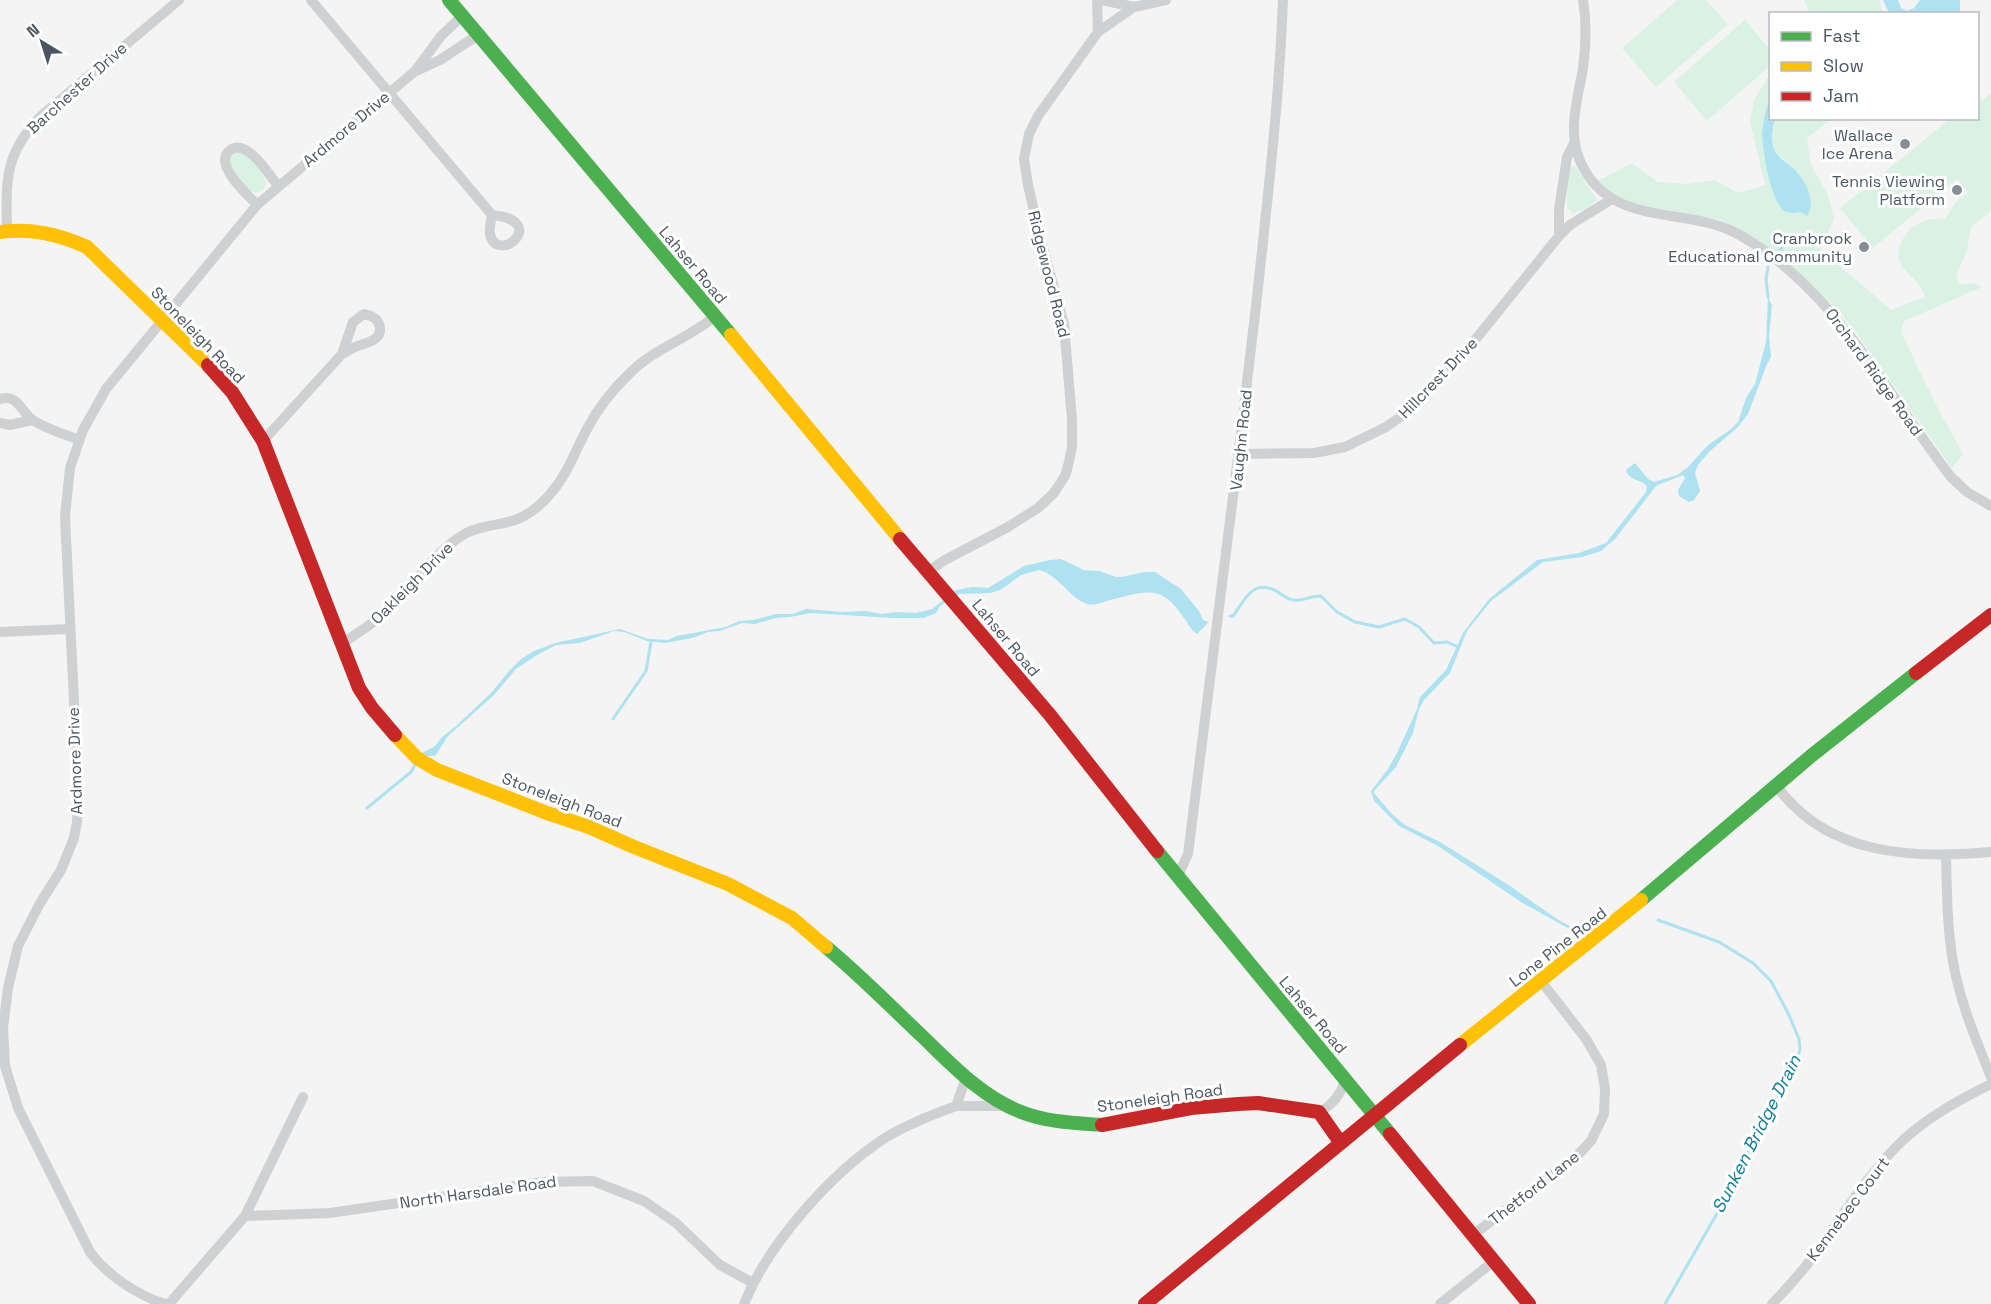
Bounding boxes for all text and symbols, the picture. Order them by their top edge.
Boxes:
north arrow [12,12,72,72]
legend [1769,12,1979,120]
text: N [22,19,44,42]
text: Fast [1823,24,1860,47]
street label: Barchester Drive [23,37,131,139]
text: Slow [1823,54,1864,77]
text: Jam [1823,84,1859,107]
street label: Ardmore Drive [298,86,394,172]
place label: Wallace Ice Arena [1822,125,1893,164]
marker: Wallace Ice Arena [1898,137,1912,151]
place label: Tennis Viewing Platform [1832,171,1945,210]
marker: Tennis Viewing Platform [1950,183,1964,197]
street label: Ridgewood Road [1023,208,1075,340]
street label: Lahser Road [654,222,732,308]
place label: Cranbrook Educational Community [1668,228,1852,267]
marker: Cranbrook Educational Community [1857,240,1871,254]
street label: Stoneleigh Road [146,282,250,388]
street label: Orchard Ridge Road [1821,304,1927,440]
street label: Hillcrest Drive [1394,333,1482,423]
street label: Vaughn Road [1225,388,1257,492]
street label: Oakleigh Drive [366,537,458,629]
street label: Lahser Road [967,595,1045,681]
street label: Ardmore Drive [63,707,87,815]
street label: Stoneleigh Road [499,767,625,833]
street label: Lone Pine Road [1505,902,1611,992]
street label: Lahser Road [1274,972,1352,1058]
water label: Sunken Bridge Drain [1706,1050,1806,1217]
street label: Stoneleigh Road [1096,1079,1224,1117]
street label: Thetford Lane [1485,1146,1583,1230]
street label: Kennebec Court [1802,1153,1894,1265]
street label: North Harsdale Road [398,1171,558,1213]

